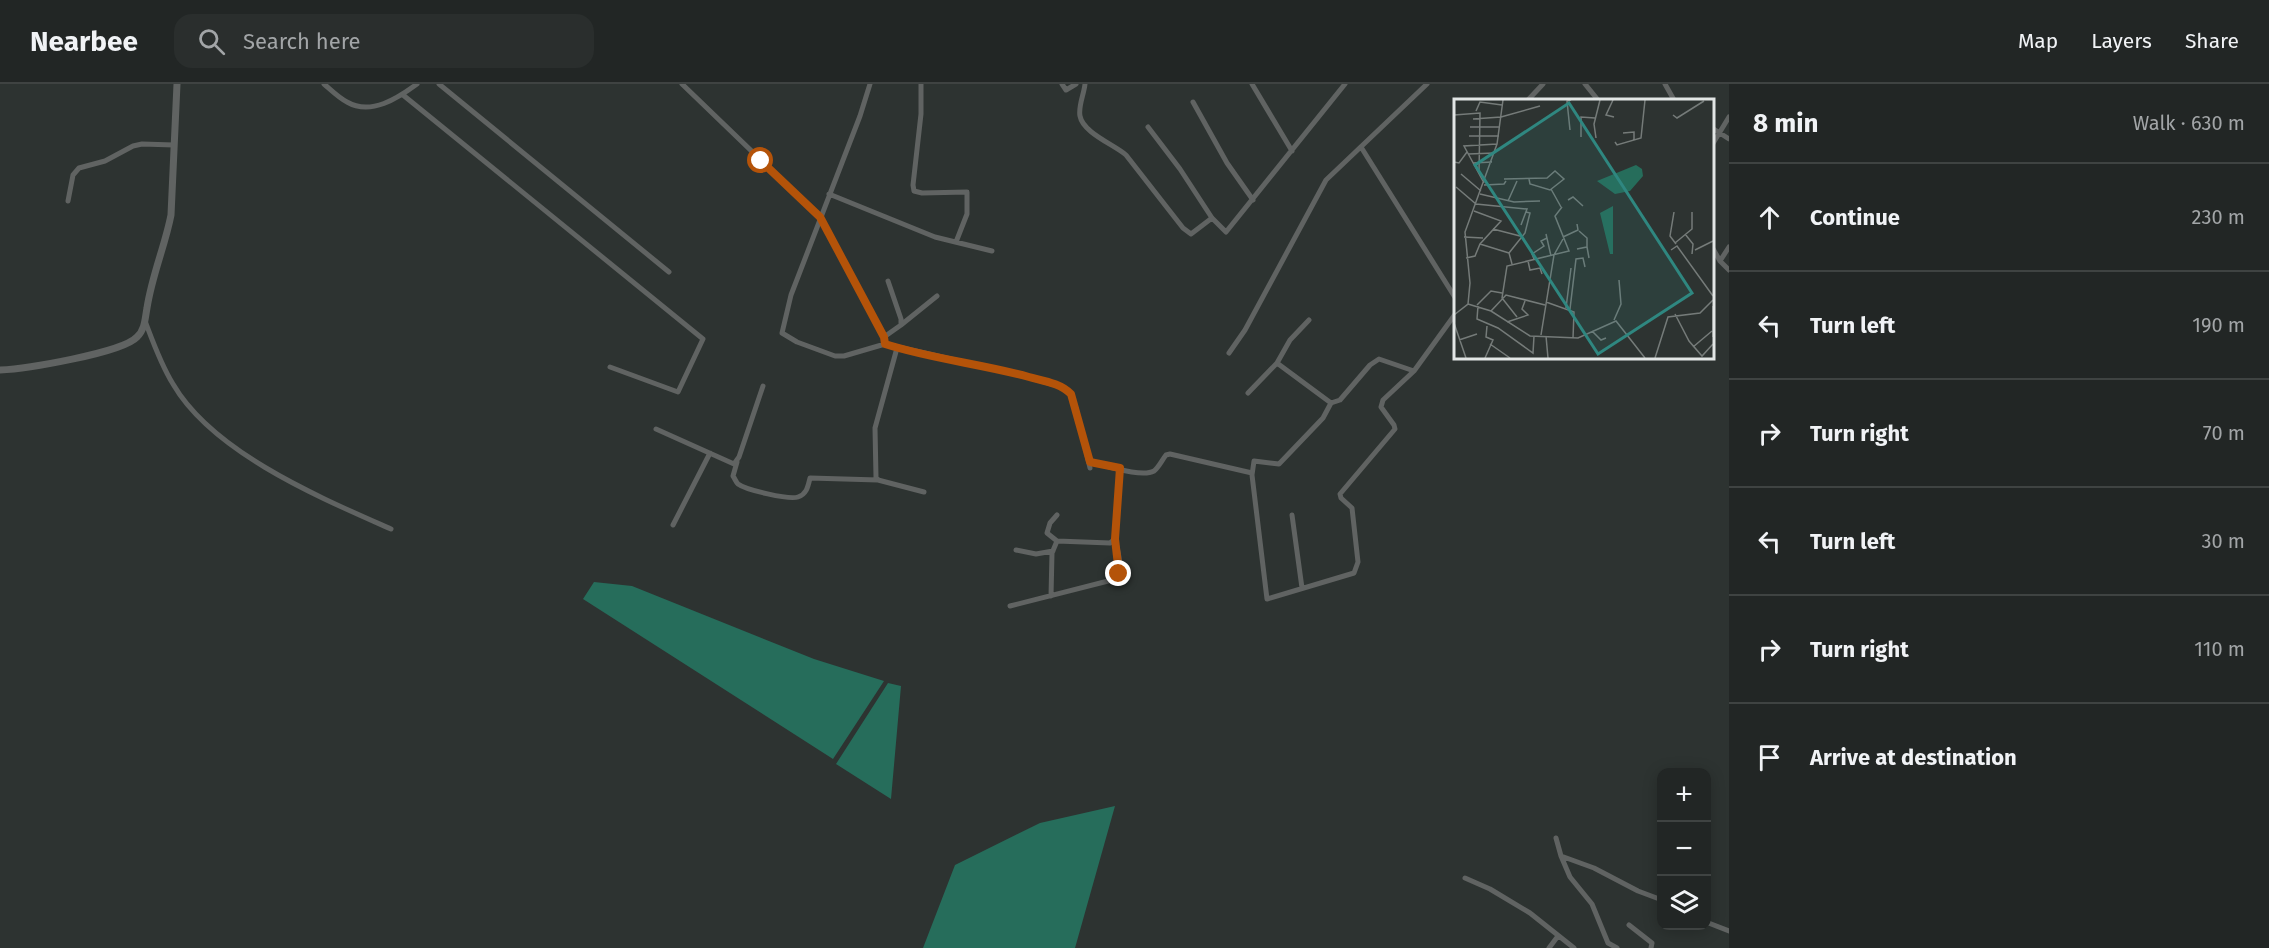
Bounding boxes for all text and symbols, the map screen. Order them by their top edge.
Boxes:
search box [174,14,594,68]
text: Nearbee [30,25,138,58]
icon: search [195,25,228,58]
text: Search here [243,28,360,55]
text: Map [2018,28,2058,54]
text: Layers [2091,28,2152,54]
text: Share [2185,28,2239,54]
inset map [1454,99,1714,358]
text: 8 min [1753,108,1819,139]
text: Walk · 630 m [2133,111,2245,135]
route start [747,147,773,173]
icon: ahead [1753,201,1786,234]
text: Continue [1810,204,1900,231]
text: 230 m [2192,205,2245,229]
icon: left [1753,309,1786,342]
text: Turn left [1810,312,1895,339]
text: 190 m [2192,313,2245,337]
icon: right [1753,417,1786,450]
text: Turn right [1810,420,1909,447]
text: 70 m [2203,421,2245,445]
icon: left [1753,525,1786,558]
text: Turn left [1810,528,1895,555]
text: 30 m [2201,529,2245,553]
route end [1105,560,1131,586]
icon: right [1753,633,1786,666]
text: Turn right [1810,636,1909,663]
text: 110 m [2194,637,2245,661]
icon: arrive [1753,741,1786,774]
text: Arrive at destination [1810,744,2017,771]
map controls [1657,768,1711,930]
button: + [1657,768,1711,822]
button: − [1657,822,1711,876]
button: layers [1657,876,1711,930]

